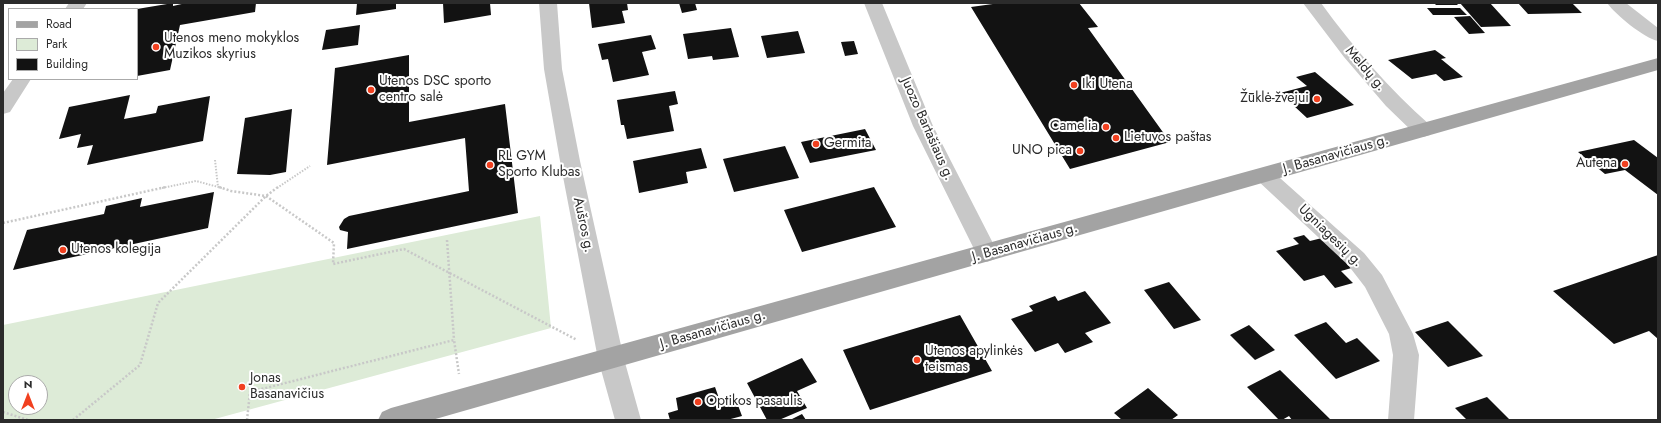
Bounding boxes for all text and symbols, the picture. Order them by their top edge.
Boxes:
legend [8,8,138,80]
text: Road [46,15,72,33]
place label: Utenos meno mokyklos Muzikos skyrius [164,31,299,64]
text: Park [46,35,67,53]
marker: Utenos meno mokyklos Muzikos skyrius [151,42,161,52]
street label: Meldų g. [1341,43,1389,95]
text: Building [46,55,88,73]
place label: Utenos DSC sporto centro salė [379,74,491,106]
street label: Juozo Bartašiaus g. [897,75,957,183]
place label: Iki Utena [1082,77,1133,93]
marker: Iki Utena [1069,80,1079,90]
marker: Utenos DSC sporto centro salė [366,85,376,95]
place label: Žūklė-žvejui [1240,91,1309,107]
marker: Žūklė-žvejui [1312,94,1322,104]
place label: Camelia [1050,119,1098,135]
marker: Camelia [1101,122,1111,132]
place label: Lietuvos paštas [1124,130,1211,146]
street label: J. Basanavičiaus g. [1281,132,1391,178]
marker: Lietuvos paštas [1111,133,1121,143]
place label: Germita [824,136,872,152]
marker: Germita [811,139,821,149]
place label: UNO pica [1012,143,1072,159]
marker: UNO pica [1075,146,1085,156]
place label: RL GYM Sporto Klubas [498,149,580,182]
place label: Autena [1576,156,1617,172]
marker: Autena [1620,159,1630,169]
marker: RL GYM Sporto Klubas [485,160,495,170]
street label: Aušros g. [569,196,597,254]
street label: Ugniagesių g. [1294,201,1366,271]
street label: J. Basanavičiaus g. [970,220,1080,266]
place label: Utenos kolegija [71,242,161,258]
marker: Utenos kolegija [58,245,68,255]
street label: J. Basanavičiaus g. [658,307,768,353]
place label: Utenos apylinkės teismas [925,344,1023,376]
marker: Utenos apylinkės teismas [912,355,922,365]
place label: Jonas Basanavičius [250,371,324,404]
north arrow [8,375,48,415]
text: N [24,376,32,392]
marker: Jonas Basanavičius [237,382,247,392]
place label: Optikos pasaulis [706,394,802,410]
marker: Optikos pasaulis [693,397,703,407]

